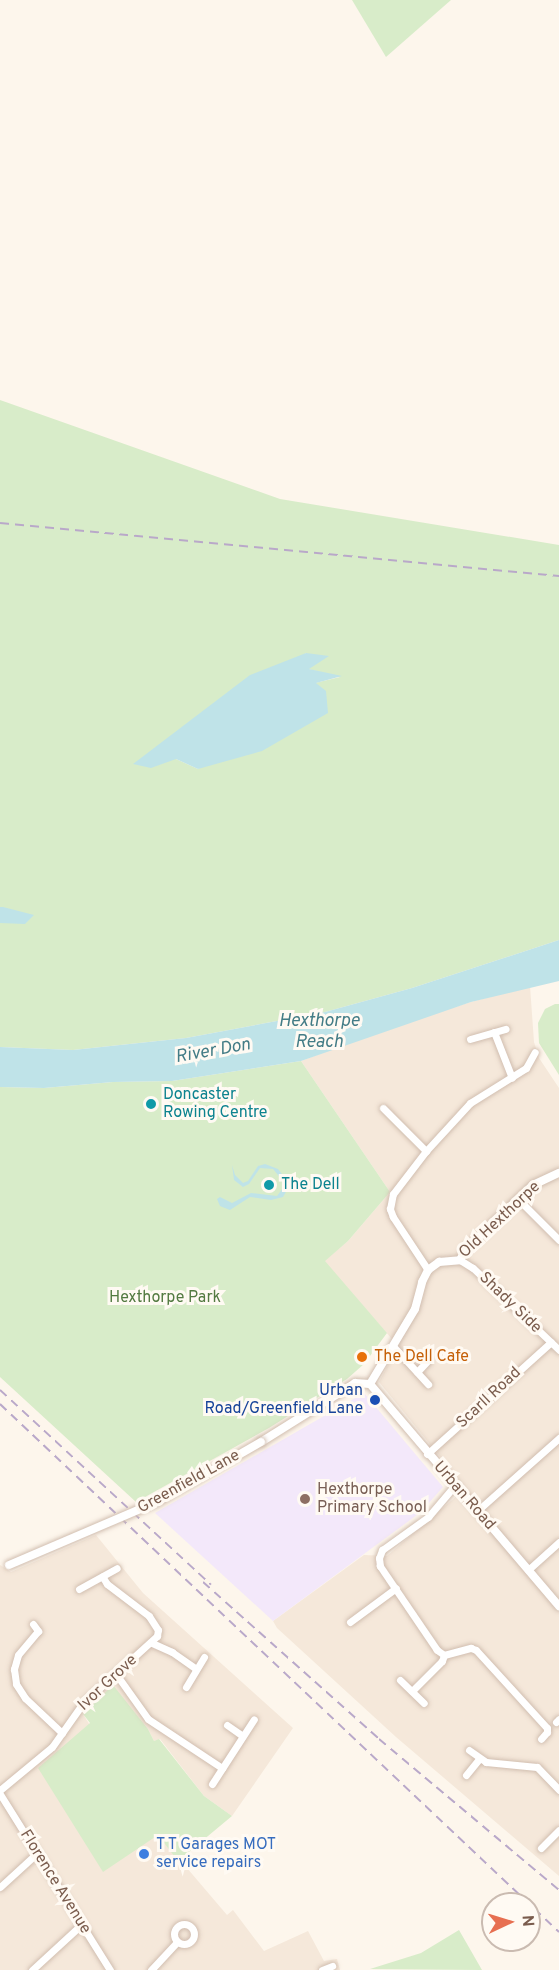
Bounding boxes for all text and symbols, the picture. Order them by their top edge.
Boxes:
water label: Hexthorpe Reach [279,1012,359,1054]
water label: River Don [174,1035,252,1069]
place label: Doncaster Rowing Centre [163,1085,267,1123]
marker: Doncaster Rowing Centre [144,1097,158,1111]
place label: The Dell [281,1175,340,1195]
marker: The Dell [262,1178,276,1192]
street label: Old Hexthorpe [455,1178,545,1262]
street label: Shady Side [475,1268,545,1338]
park label: Hexthorpe Park [109,1288,221,1308]
place label: The Dell Cafe [374,1347,469,1367]
marker: The Dell Cafe [355,1350,369,1364]
street label: Scarll Road [453,1363,525,1433]
place label: Urban Road/Greenfield Lane [205,1381,363,1419]
marker: Urban Road/Greenfield Lane [368,1393,382,1407]
street label: Greenfield Lane [135,1446,243,1518]
street label: Urban Road [429,1458,499,1534]
place label: Hexthorpe Primary School [317,1480,427,1518]
marker: Hexthorpe Primary School [298,1492,312,1506]
street label: Ivor Grove [74,1651,142,1715]
street label: Florence Avenue [15,1826,95,1938]
place label: T T Garages MOT service repairs [156,1835,278,1873]
marker: T T Garages MOT service repairs [137,1847,151,1861]
north arrow [481,1892,541,1952]
text: N [517,1914,537,1927]

